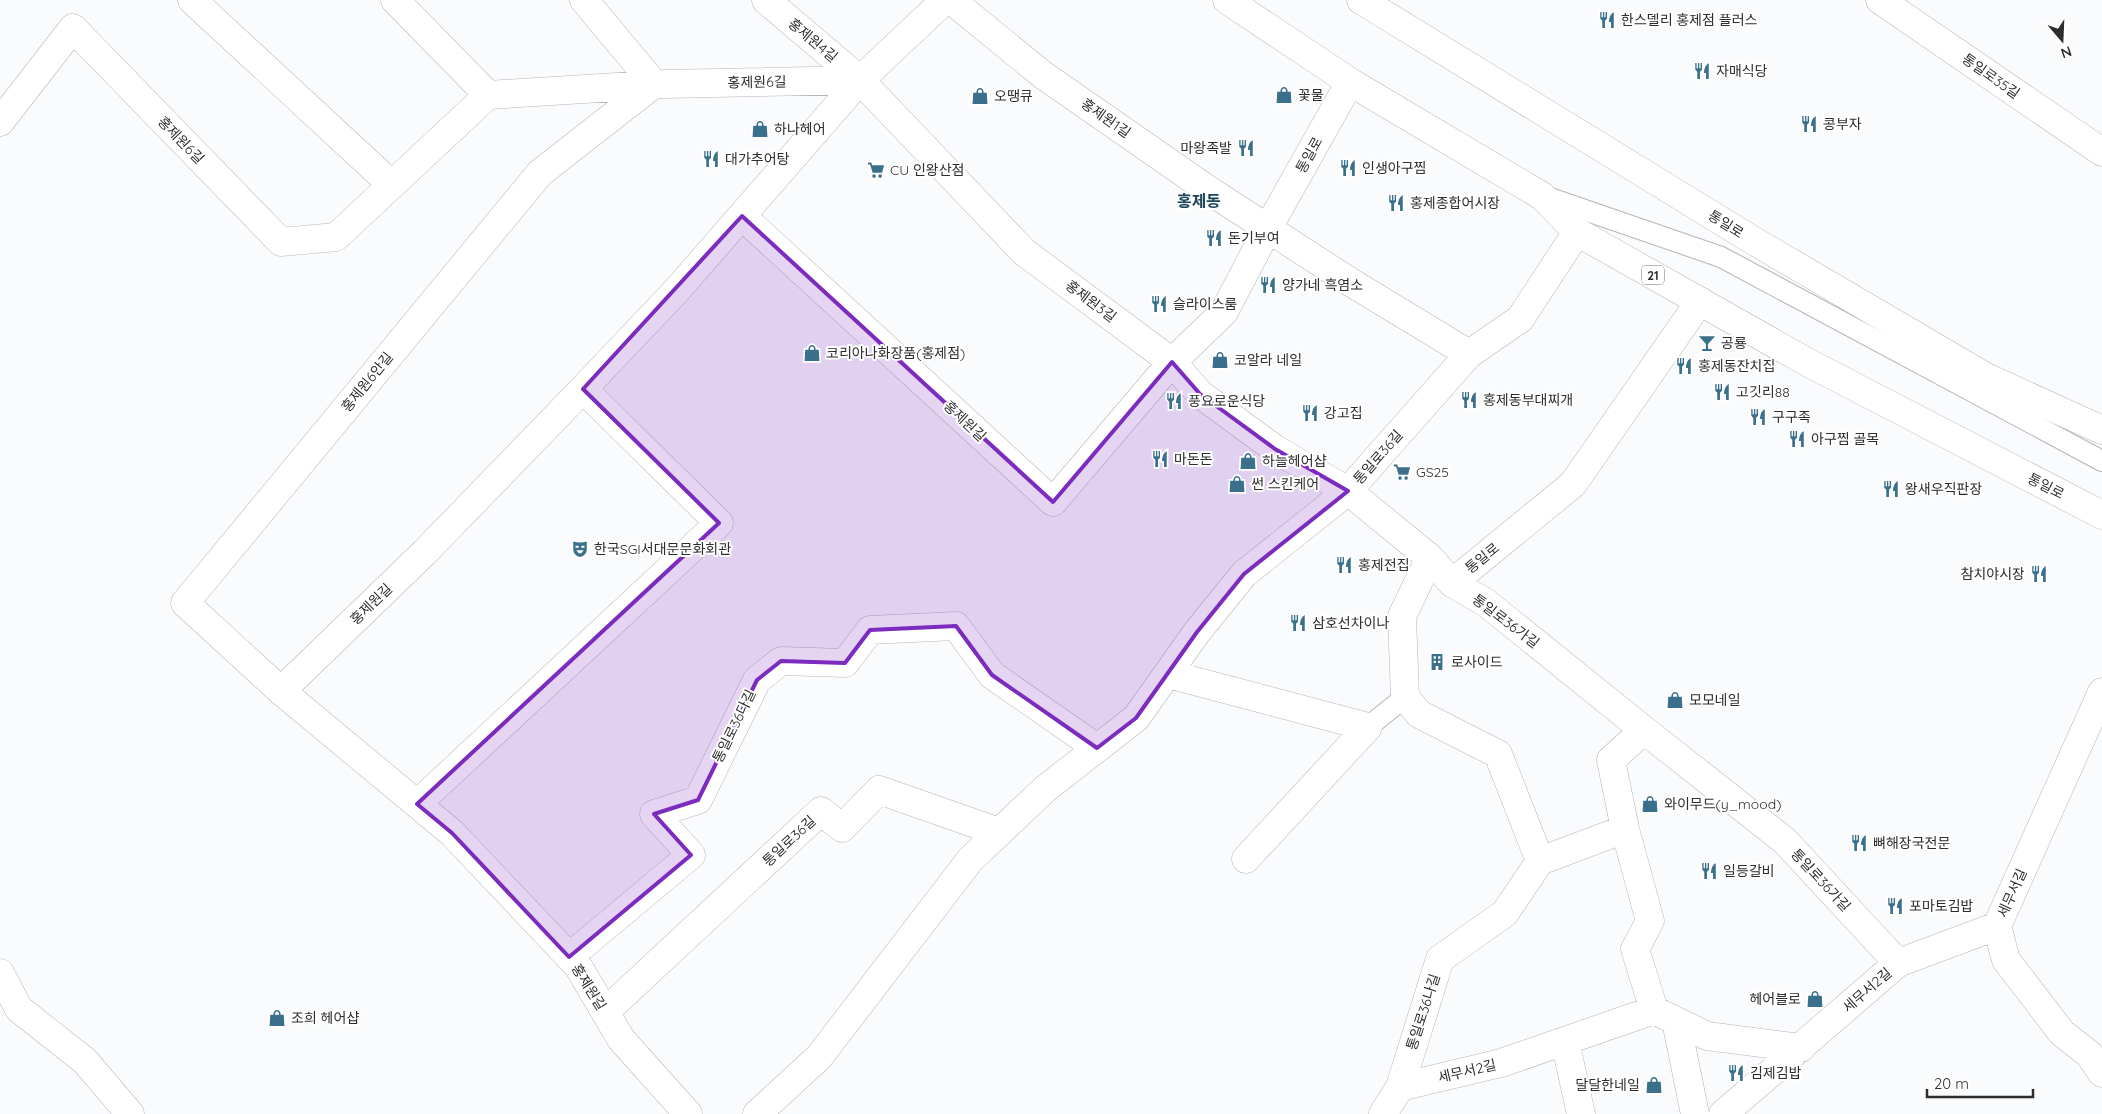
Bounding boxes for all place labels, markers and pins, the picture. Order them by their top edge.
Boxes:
restaurant icon: 한스델리 홍제점 플러스 [1597,10,1617,30]
place label: 한스델리 홍제점 플러스 [1621,11,1758,29]
restaurant icon: 자매식당 [1692,61,1712,81]
place label: 자매식당 [1716,62,1768,80]
shop icon: 꽃물 [1274,85,1294,105]
shop icon: 오땡큐 [970,86,990,106]
place label: 꽃물 [1298,86,1324,104]
place label: 오땡큐 [994,87,1033,105]
restaurant icon: 콩부자 [1799,114,1819,134]
place label: 콩부자 [1823,115,1862,133]
shop icon: 하나헤어 [750,119,770,139]
place label: 하나헤어 [774,120,826,138]
restaurant icon: 마왕족발 [1236,138,1256,158]
place label: 마왕족발 [1180,139,1232,157]
restaurant icon: 대가추어탕 [701,149,721,169]
place label: 대가추어탕 [725,150,790,168]
restaurant icon: 인생아구찜 [1338,158,1358,178]
place label: 인생아구찜 [1362,159,1426,177]
supermarket icon: CU 인왕산점 [866,160,886,180]
place label: CU 인왕산점 [890,161,964,179]
restaurant icon: 홍제종합어시장 [1386,193,1406,213]
place label: 홍제종합어시장 [1410,194,1500,212]
restaurant icon: 돈기부여 [1204,228,1224,248]
place label: 돈기부여 [1228,229,1280,247]
restaurant icon: 양가네 흑염소 [1258,275,1278,295]
place label: 양가네 흑염소 [1282,276,1363,294]
restaurant icon: 슬라이스룸 [1149,294,1169,314]
place label: 슬라이스룸 [1173,295,1238,313]
bar icon: 공룡 [1697,333,1717,353]
place label: 공룡 [1721,334,1747,352]
shop icon: 코리아나화장품(홍제점) [802,343,822,363]
place label: 코리아나화장품(홍제점) [826,344,965,362]
shop icon: 코알라 네일 [1210,350,1230,370]
place label: 코알라 네일 [1234,351,1302,369]
restaurant icon: 홍제동잔치집 [1674,356,1694,376]
place label: 홍제동잔치집 [1698,357,1775,375]
restaurant icon: 고깃리88 [1712,382,1732,402]
place label: 고깃리88 [1736,383,1790,401]
restaurant icon: 홍제동부대찌개 [1459,390,1479,410]
restaurant icon: 풍요로운식당 [1164,391,1184,411]
place label: 홍제동부대찌개 [1483,391,1573,409]
place label: 풍요로운식당 [1188,392,1265,410]
restaurant icon: 강고집 [1300,403,1320,423]
place label: 강고집 [1324,404,1363,422]
restaurant icon: 구구족 [1748,407,1768,427]
place label: 구구족 [1772,408,1811,426]
restaurant icon: 아구찜 골목 [1787,429,1807,449]
place label: 아구찜 골목 [1811,430,1879,448]
restaurant icon: 마돈돈 [1150,449,1170,469]
place label: 마돈돈 [1174,450,1213,468]
shop icon: 하늘헤어샵 [1238,451,1258,471]
place label: 하늘헤어샵 [1262,452,1327,470]
supermarket icon: GS25 [1392,462,1412,482]
place label: GS25 [1416,463,1449,481]
shop icon: 썬 스킨케어 [1227,474,1247,494]
place label: 썬 스킨케어 [1251,475,1319,493]
restaurant icon: 왕새우직판장 [1881,479,1901,499]
place label: 왕새우직판장 [1905,480,1982,498]
theatre icon: 한국SGI서대문문화회관 [570,539,590,559]
place label: 한국SGI서대문문화회관 [594,540,731,558]
restaurant icon: 홍제전집 [1334,555,1354,575]
place label: 홍제전집 [1358,556,1410,574]
restaurant icon: 참치야시장 [2029,564,2049,584]
place label: 참치야시장 [1961,565,2025,583]
restaurant icon: 삼호선차이나 [1288,613,1308,633]
place label: 삼호선차이나 [1312,614,1389,632]
building icon: 로사이드 [1427,652,1447,672]
place label: 로사이드 [1451,653,1503,671]
shop icon: 모모네일 [1665,690,1685,710]
place label: 모모네일 [1689,691,1741,709]
shop icon: 와이무드(y_mood) [1640,794,1660,814]
place label: 와이무드(y_mood) [1664,795,1781,813]
restaurant icon: 뼈해장국전문 [1849,833,1869,853]
place label: 뼈해장국전문 [1873,834,1950,852]
restaurant icon: 일등갈비 [1699,861,1719,881]
place label: 일등갈비 [1723,862,1775,880]
restaurant icon: 포마토김밥 [1885,896,1905,916]
place label: 포마토김밥 [1909,897,1974,915]
shop icon: 헤어블로 [1805,989,1825,1009]
place label: 헤어블로 [1749,990,1801,1008]
shop icon: 조희 헤어샵 [267,1008,287,1028]
place label: 조희 헤어샵 [291,1009,359,1027]
restaurant icon: 김제김밥 [1726,1063,1746,1083]
place label: 김제김밥 [1750,1064,1802,1082]
shop icon: 달달한네일 [1644,1075,1664,1095]
place label: 달달한네일 [1576,1076,1640,1094]

